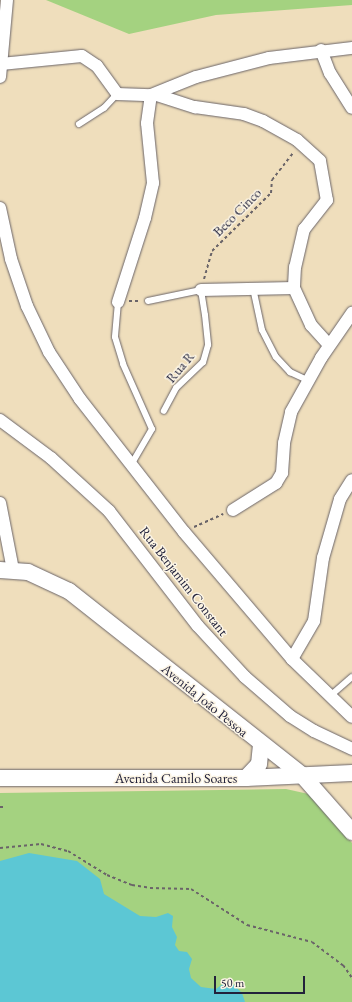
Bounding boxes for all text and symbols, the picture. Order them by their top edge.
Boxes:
street label: Beco Cinco [209,184,265,240]
street label: Rua R [162,348,198,386]
street label: Rua Benjamim Constant [136,523,232,639]
street label: Avenida João Pessoa [158,660,252,740]
street label: Avenida Camilo Soares [115,770,237,786]
scale bar [216,968,307,994]
text: 50 m [221,975,244,991]

